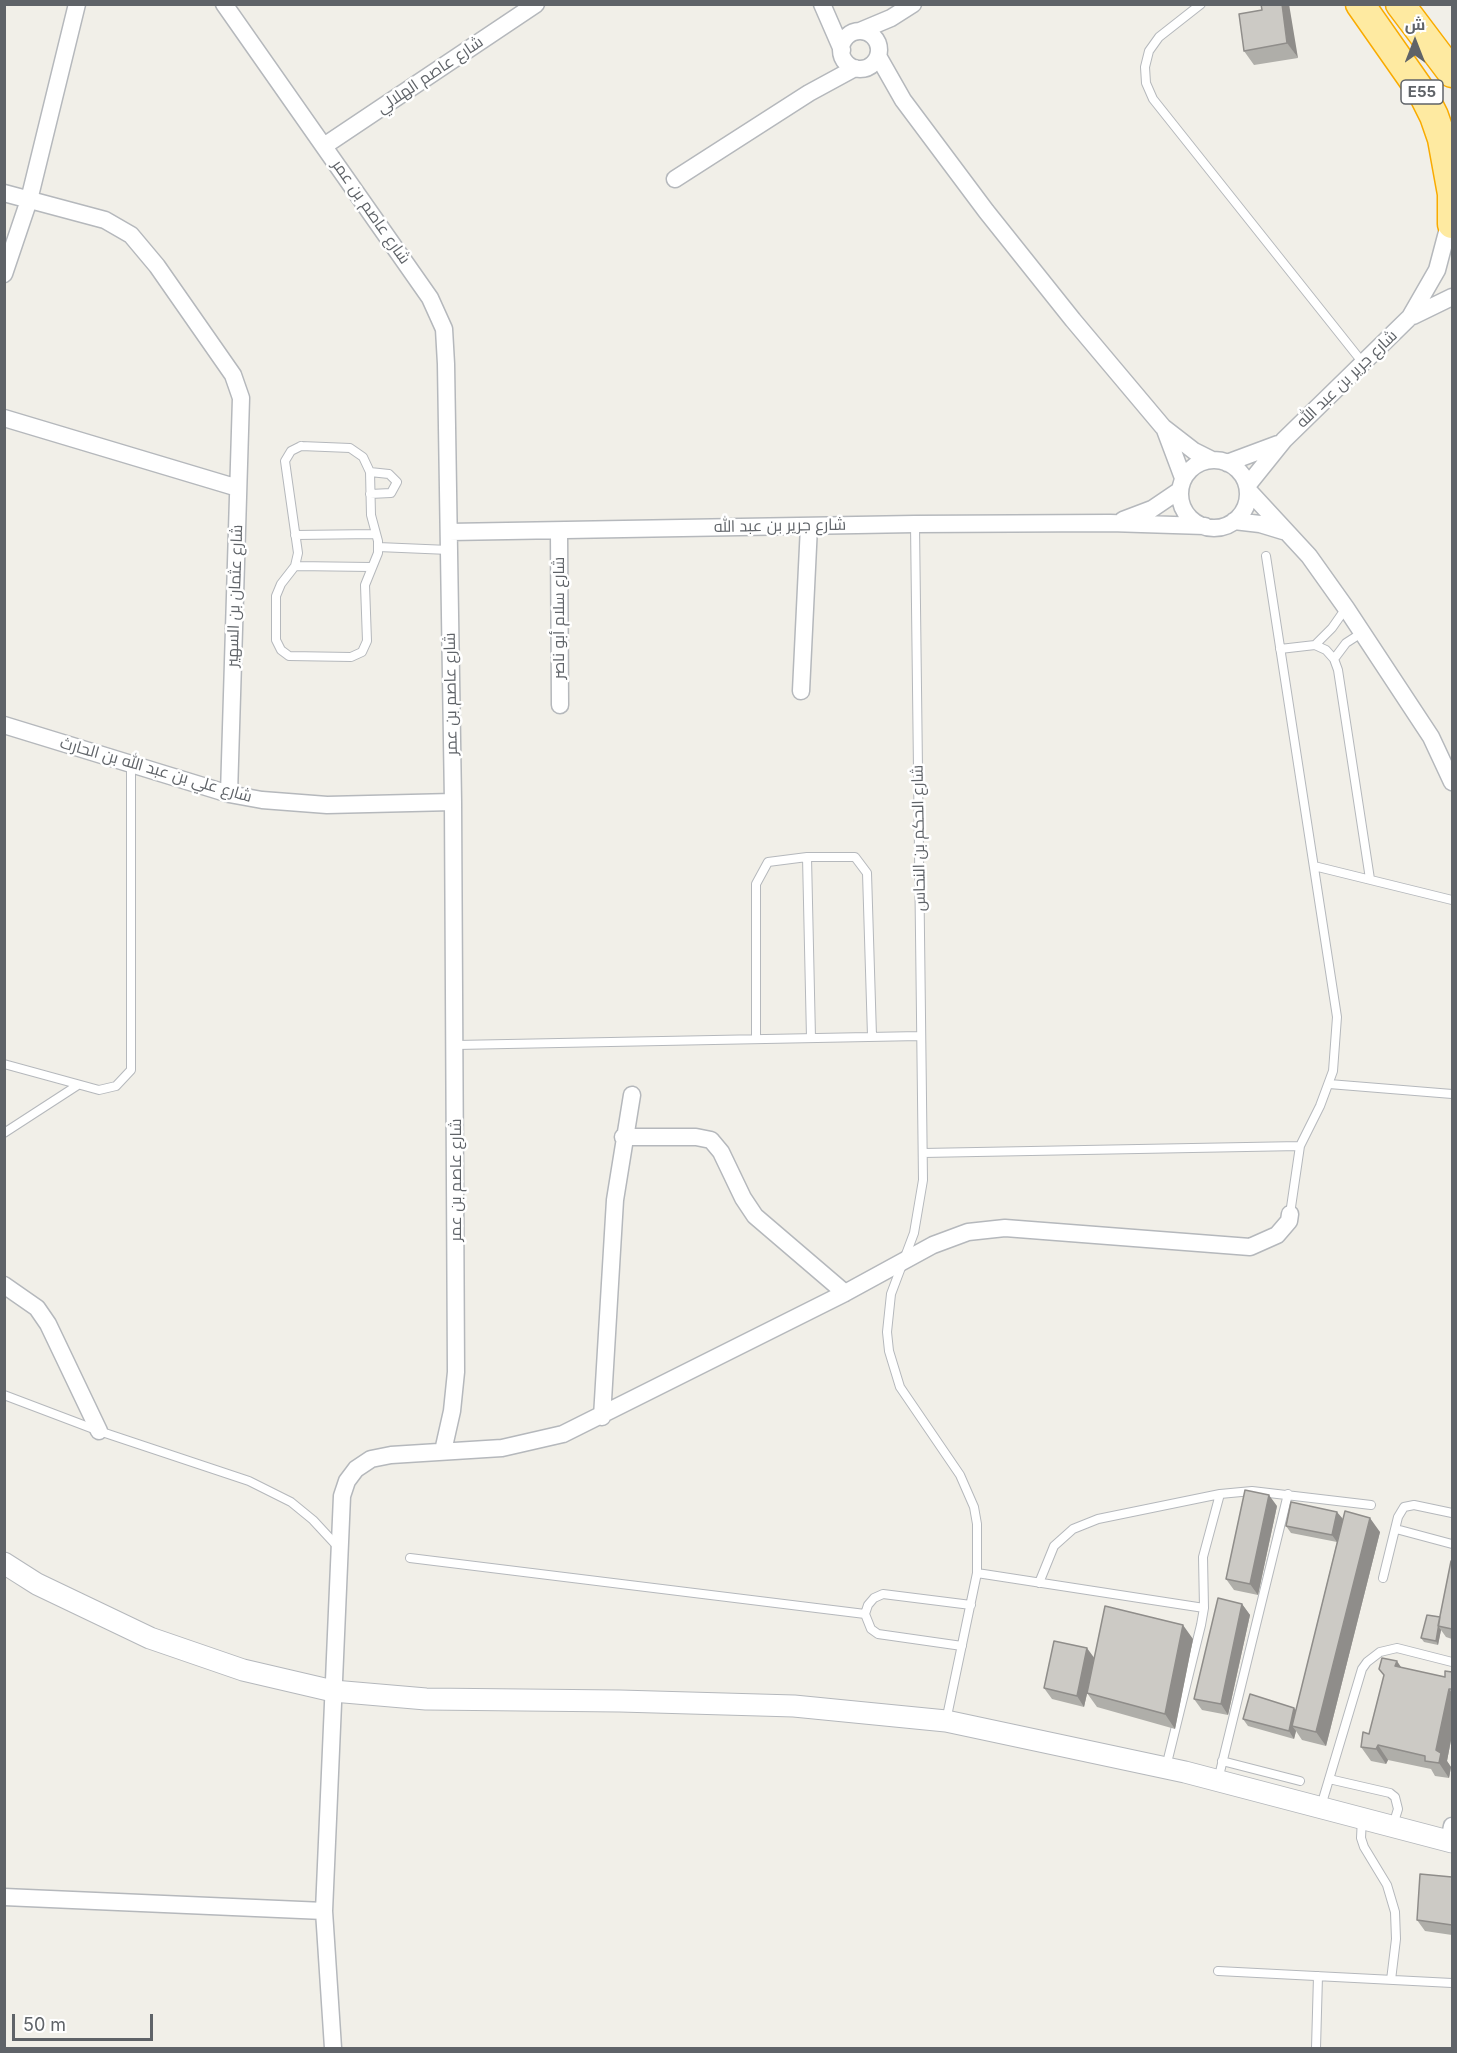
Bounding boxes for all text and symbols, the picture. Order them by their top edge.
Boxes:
north arrow [1385,12,1445,72]
text: ش [1405,14,1425,34]
street label: شارع عاصم الهلالي [373,32,487,118]
road number: E55 [1401,80,1443,104]
street label: شارع عاصم بن عمر [328,156,414,268]
street label: شارع جرير بن عبد الله [1293,326,1401,432]
street label: شارع جرير بن عبد الله [714,515,846,537]
street label: شارع عثمان بن السهير [223,524,247,668]
street label: شارع سلام أبو ناصر [549,557,569,679]
street label: شارع عاصم بن عمر [440,632,462,756]
street label: شارع علي بن عبد الله بن الحارث [58,733,254,807]
street label: شارع الحكم بن النحاس [908,765,930,911]
street label: شارع عاصم بن عمر [446,1119,466,1241]
scale bar [15,2002,156,2040]
text: 50 m [23,2014,66,2035]

